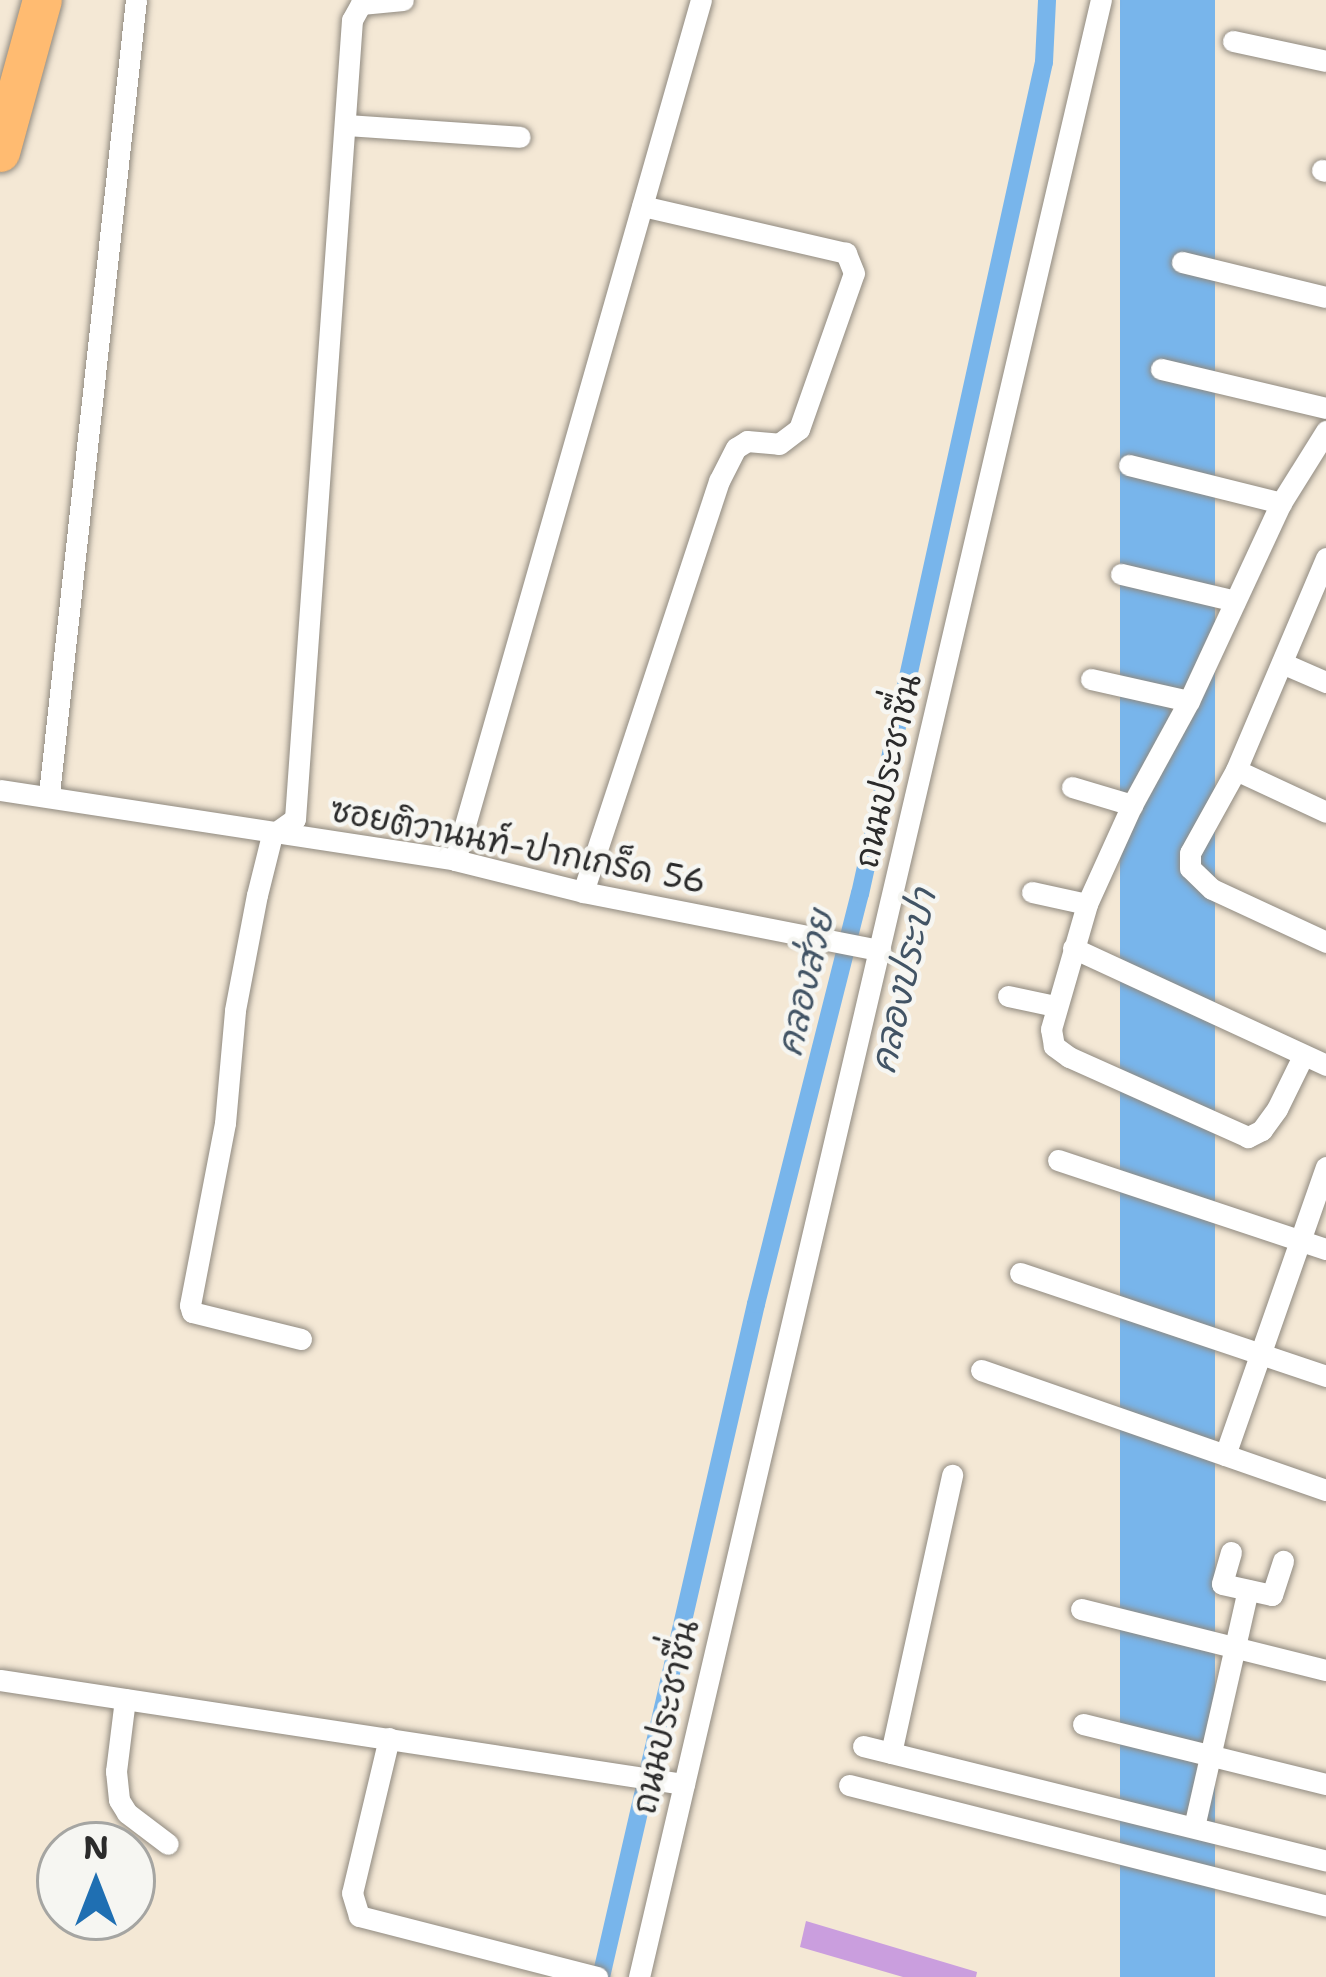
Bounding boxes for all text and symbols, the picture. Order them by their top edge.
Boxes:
street label: ถนนประชาชื่น [846,670,930,872]
street label: ซอยติวานนท์-ปากเกร็ด 56 [327,790,709,902]
water label: คลองประปา [861,885,945,1077]
water label: คลองส่วย [767,906,843,1060]
street label: ถนนประชาชื่น [624,1616,708,1818]
north arrow [36,1821,156,1941]
text: N [83,1825,109,1870]

